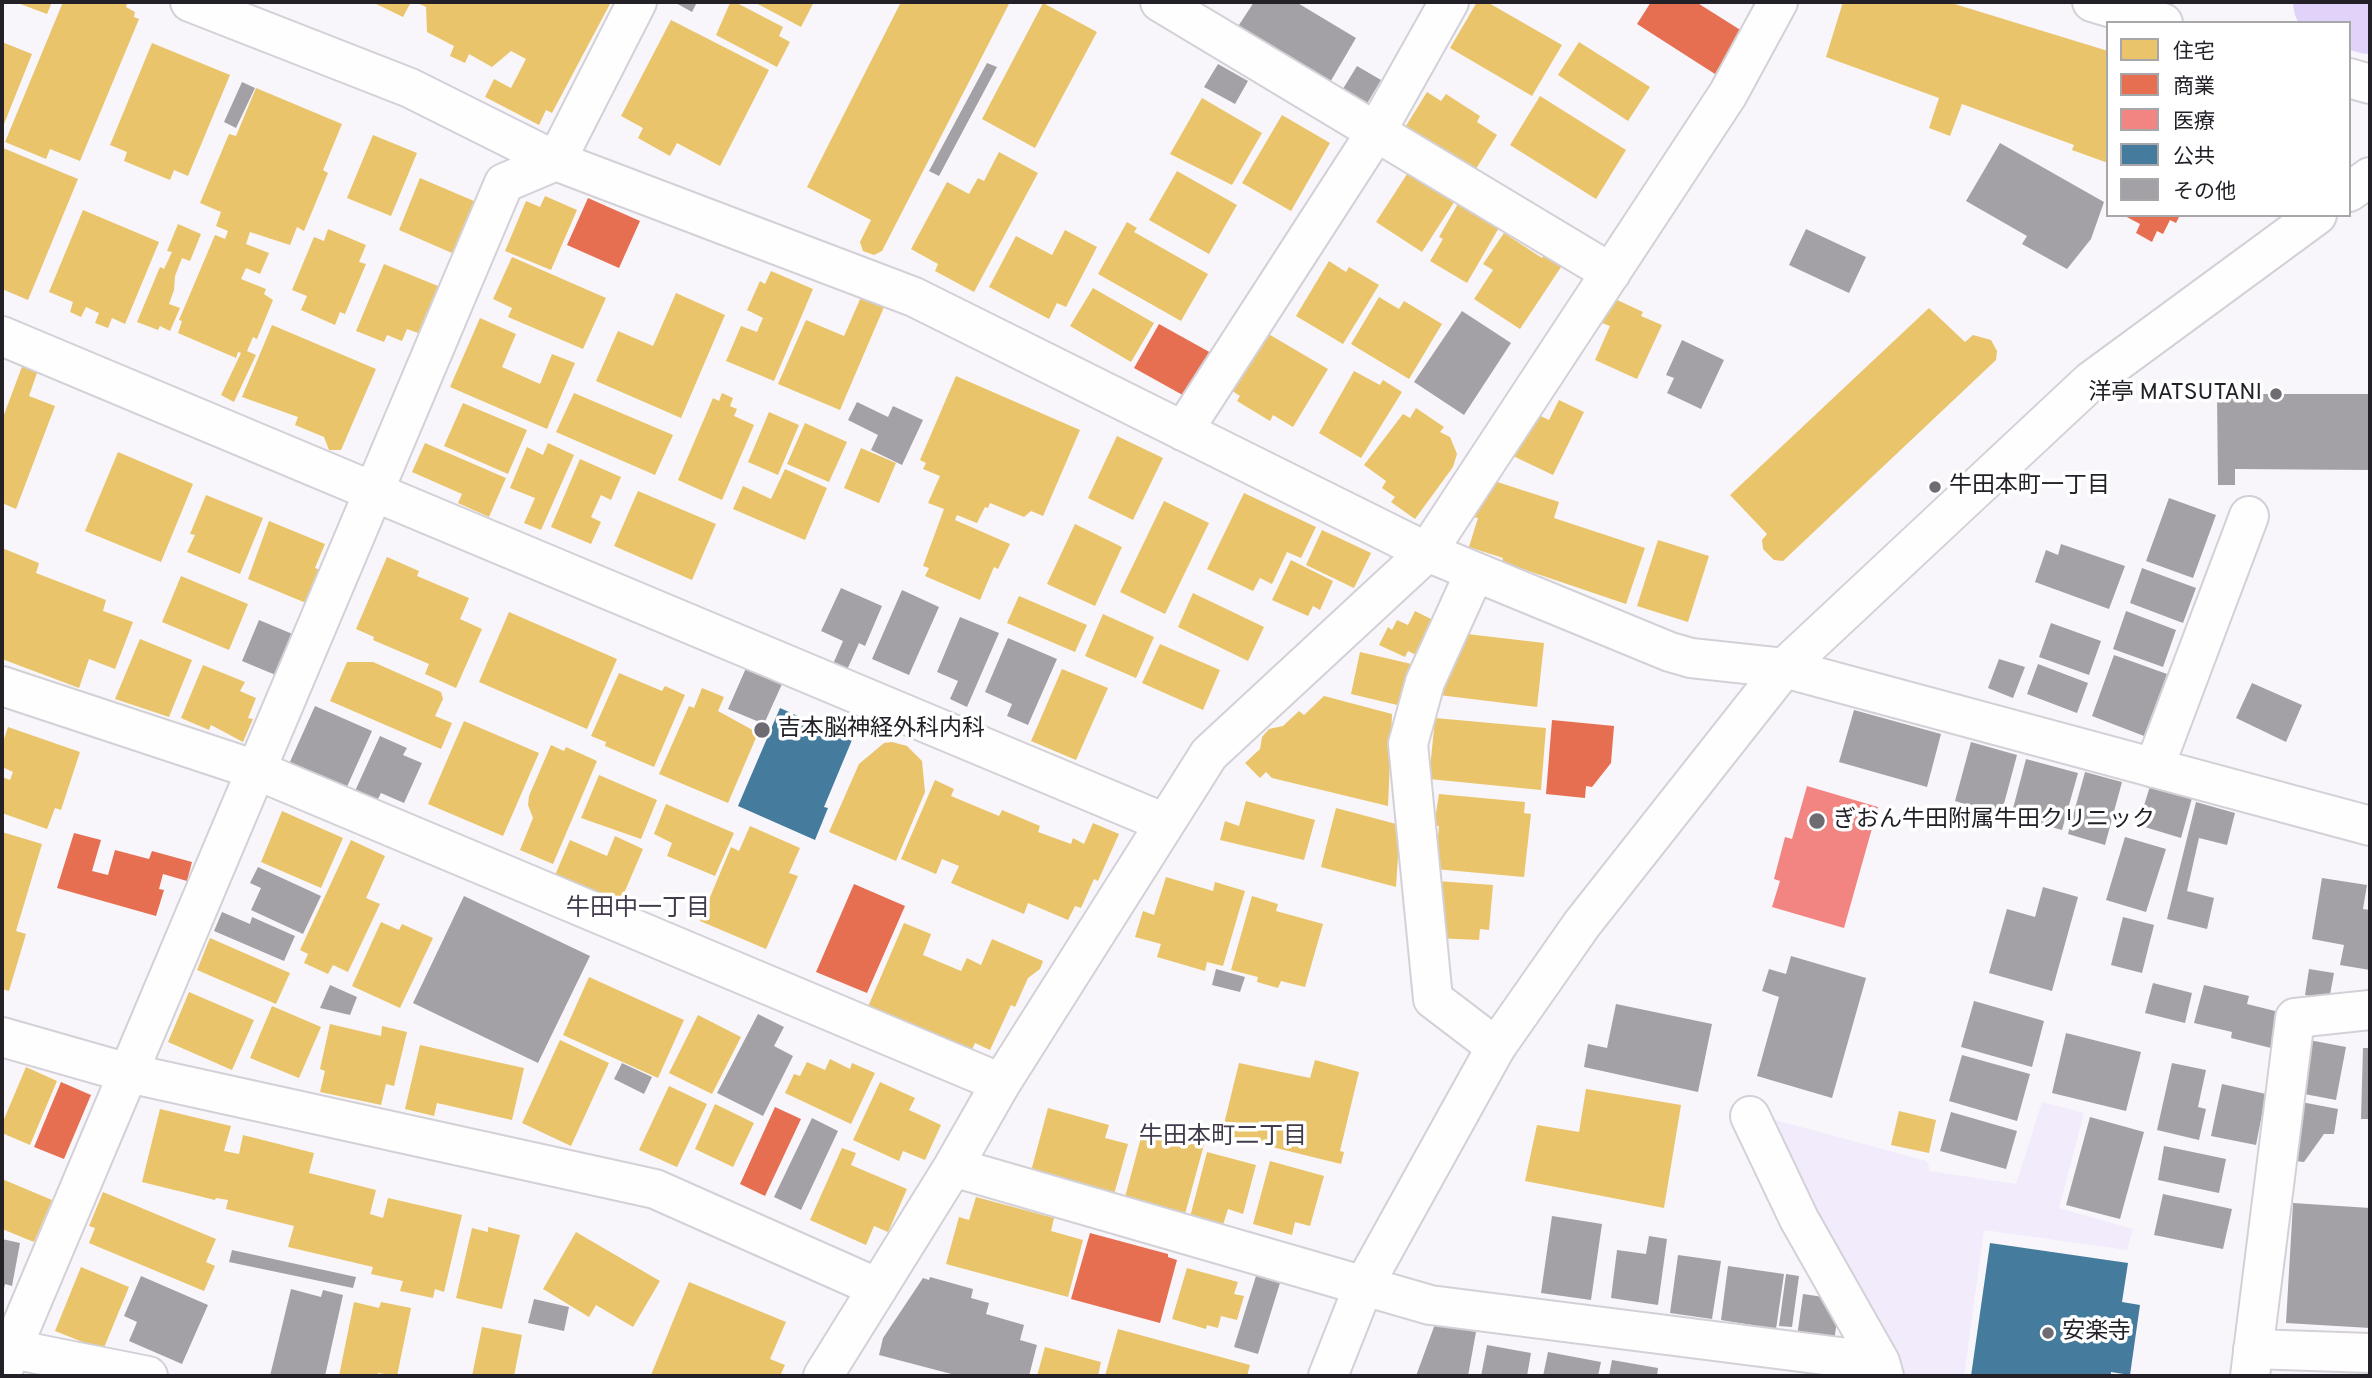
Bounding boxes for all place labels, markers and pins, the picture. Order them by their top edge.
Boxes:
place label: 洋亭 MATSUTANI [2088,380,2262,408]
marker: 洋亭 MATSUTANI [2268,386,2284,402]
place label: 牛田本町一丁目 [1949,473,2110,501]
marker: 牛田本町一丁目 [1927,479,1943,495]
place label: 吉本脳神経外科内科 [778,716,985,744]
marker: 吉本脳神経外科内科 [752,720,772,740]
place label: ぎおん牛田附属牛田クリニック [1833,807,2155,835]
marker: ぎおん牛田附属牛田クリニック [1807,811,1827,831]
place label: 安楽寺 [2062,1319,2131,1347]
marker: 安楽寺 [2040,1325,2056,1341]

